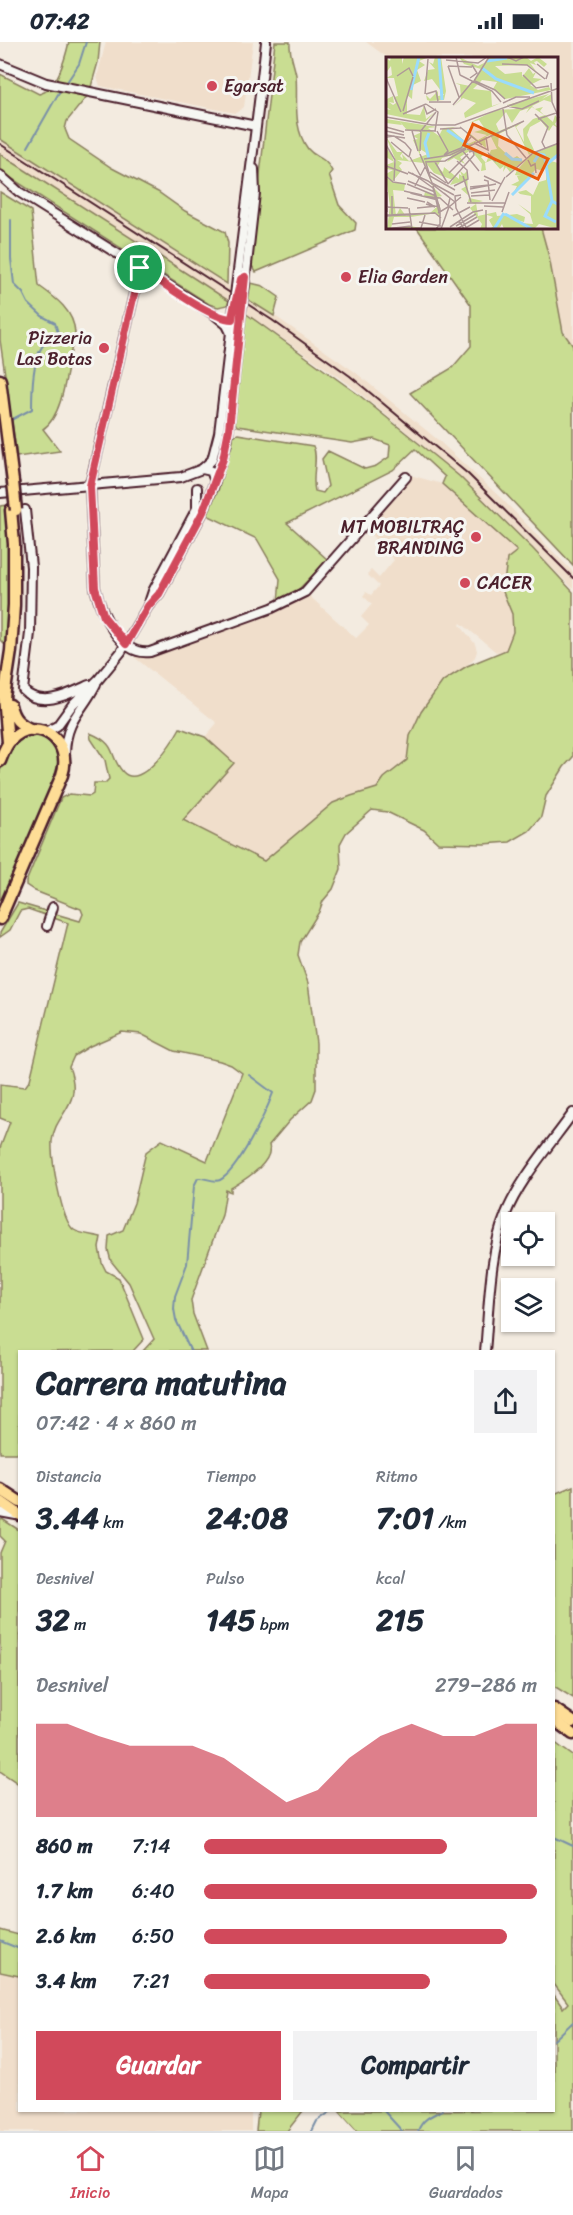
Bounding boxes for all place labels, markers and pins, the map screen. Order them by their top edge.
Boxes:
place label: Egarsat [224,70,284,102]
marker: Egarsat [205,79,219,93]
pin [114,242,165,293]
place label: Elia Garden [358,261,448,293]
marker: Elia Garden [339,270,353,284]
place label: Pizzeria Las Botas [17,322,93,375]
marker: Pizzeria Las Botas [97,341,111,355]
place label: MT MOBILTRAÇ BRANDING [341,511,465,564]
marker: MT MOBILTRAÇ BRANDING [469,530,483,544]
place label: CACER [477,567,532,599]
marker: CACER [458,576,472,590]

